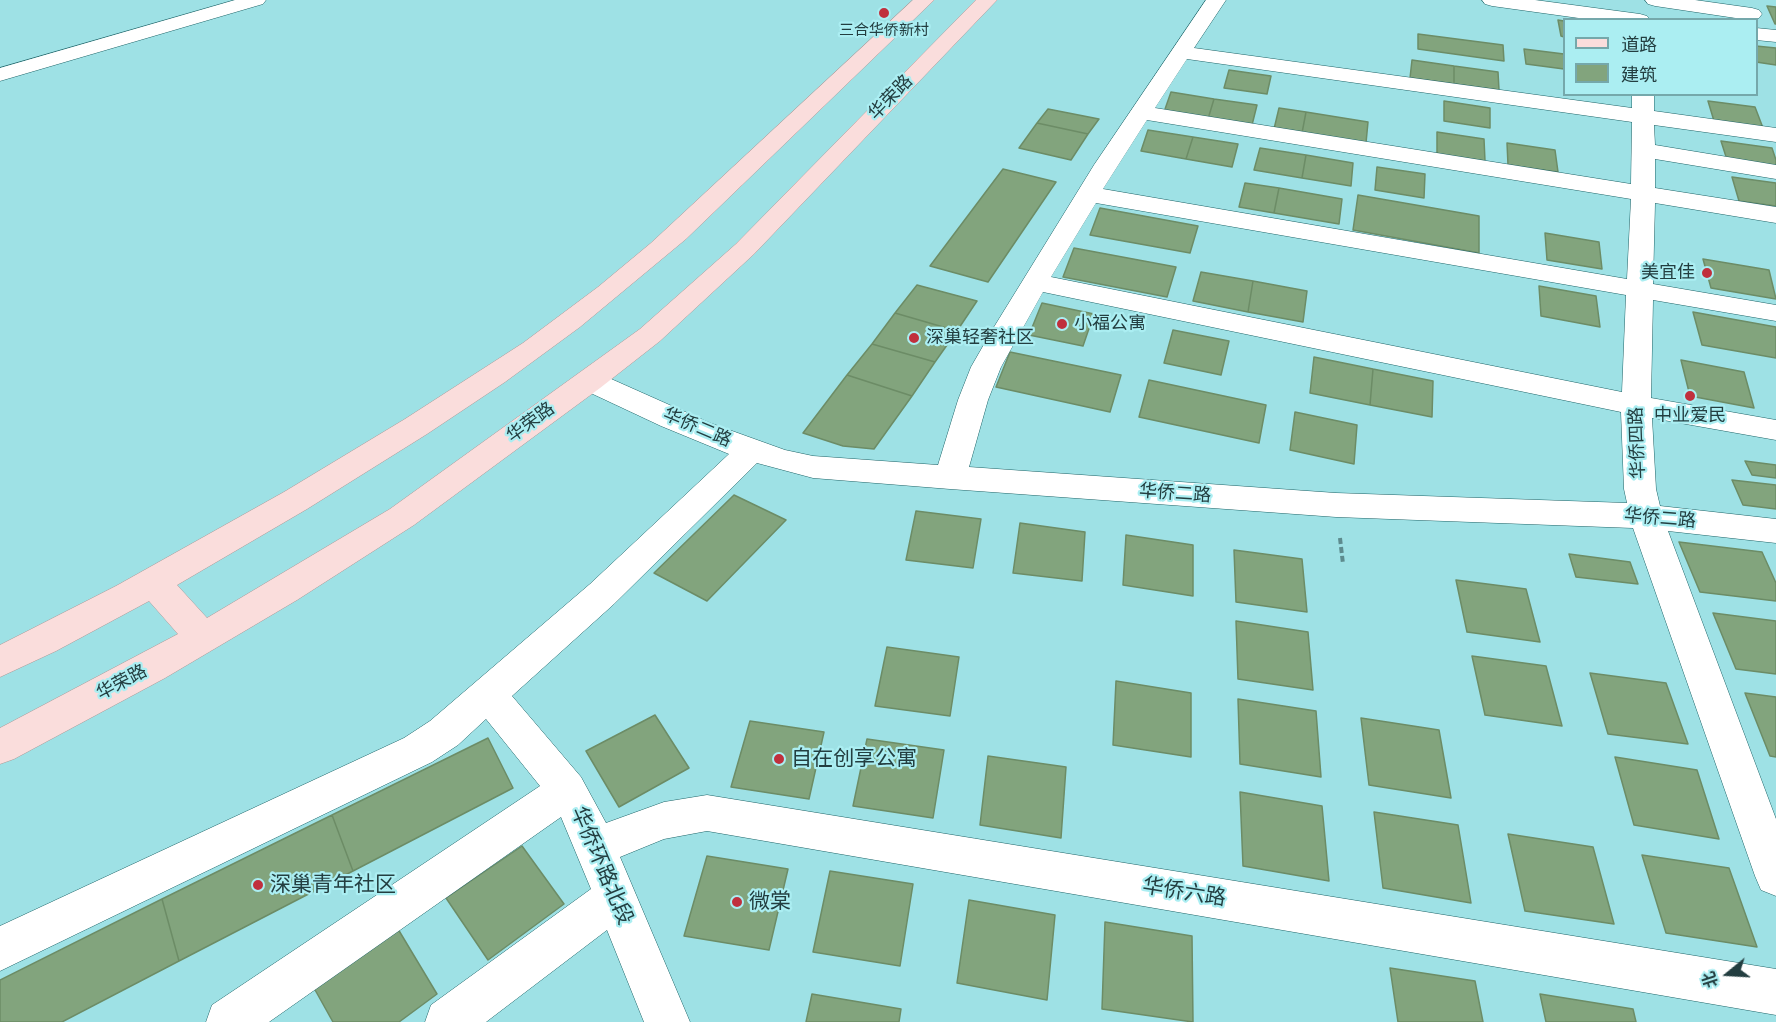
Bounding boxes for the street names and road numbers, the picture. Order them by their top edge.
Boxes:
street label: 华荣路 [864,71,918,125]
street label: 华荣路 [503,398,559,448]
street label: 华侨二路 [660,404,734,452]
street label: 华侨四路 [1626,407,1650,479]
street label: 华侨二路 [1138,481,1212,507]
street label: 华侨二路 [1623,505,1697,533]
street label: 华荣路 [93,661,151,705]
street label: 华侨环路北段 [565,803,637,929]
street label: 华侨六路 [1141,874,1227,912]

